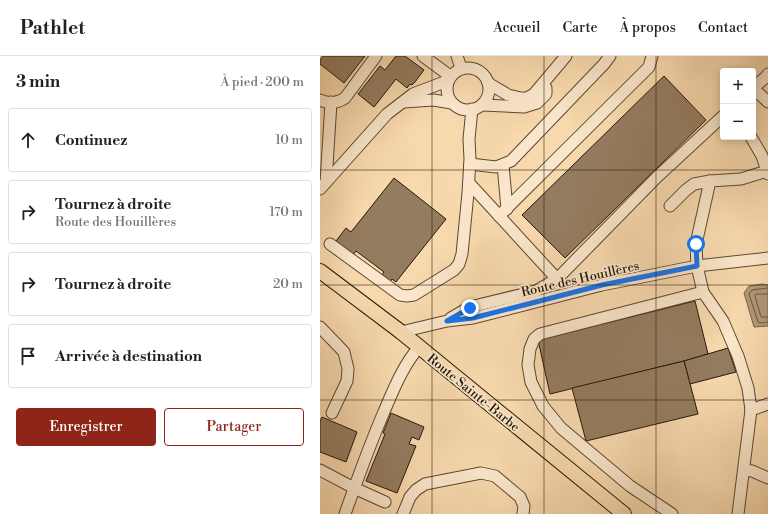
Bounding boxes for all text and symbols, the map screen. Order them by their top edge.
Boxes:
text: Pathlet [20,16,85,40]
text: Accueil [493,19,540,37]
text: Carte [562,19,597,37]
text: À propos [619,19,676,37]
text: Contact [698,19,748,37]
map controls [720,68,756,140]
button: + [720,68,756,104]
text: 3 min [16,71,60,93]
text: À pied · 200 m [220,74,304,90]
button: − [720,104,756,140]
icon: ahead [17,129,39,151]
text: Continuez [55,131,127,150]
text: 10 m [275,132,303,148]
text: Tournez à droite [55,195,171,214]
icon: right [17,201,39,223]
text: 170 m [269,204,303,220]
text: Route des Houillères [55,214,176,230]
route start [687,235,705,253]
street label: Route des Houillères [519,257,641,300]
icon: right [17,273,39,295]
text: Tournez à droite [55,275,171,294]
text: 20 m [273,276,303,292]
route end [461,299,479,317]
icon: arrive [17,345,39,367]
text: Arrivée à destination [55,347,202,366]
street label: Route Sainte-Barbe [424,350,523,435]
button: Enregistrer [16,408,156,446]
button: Partager [164,408,304,446]

